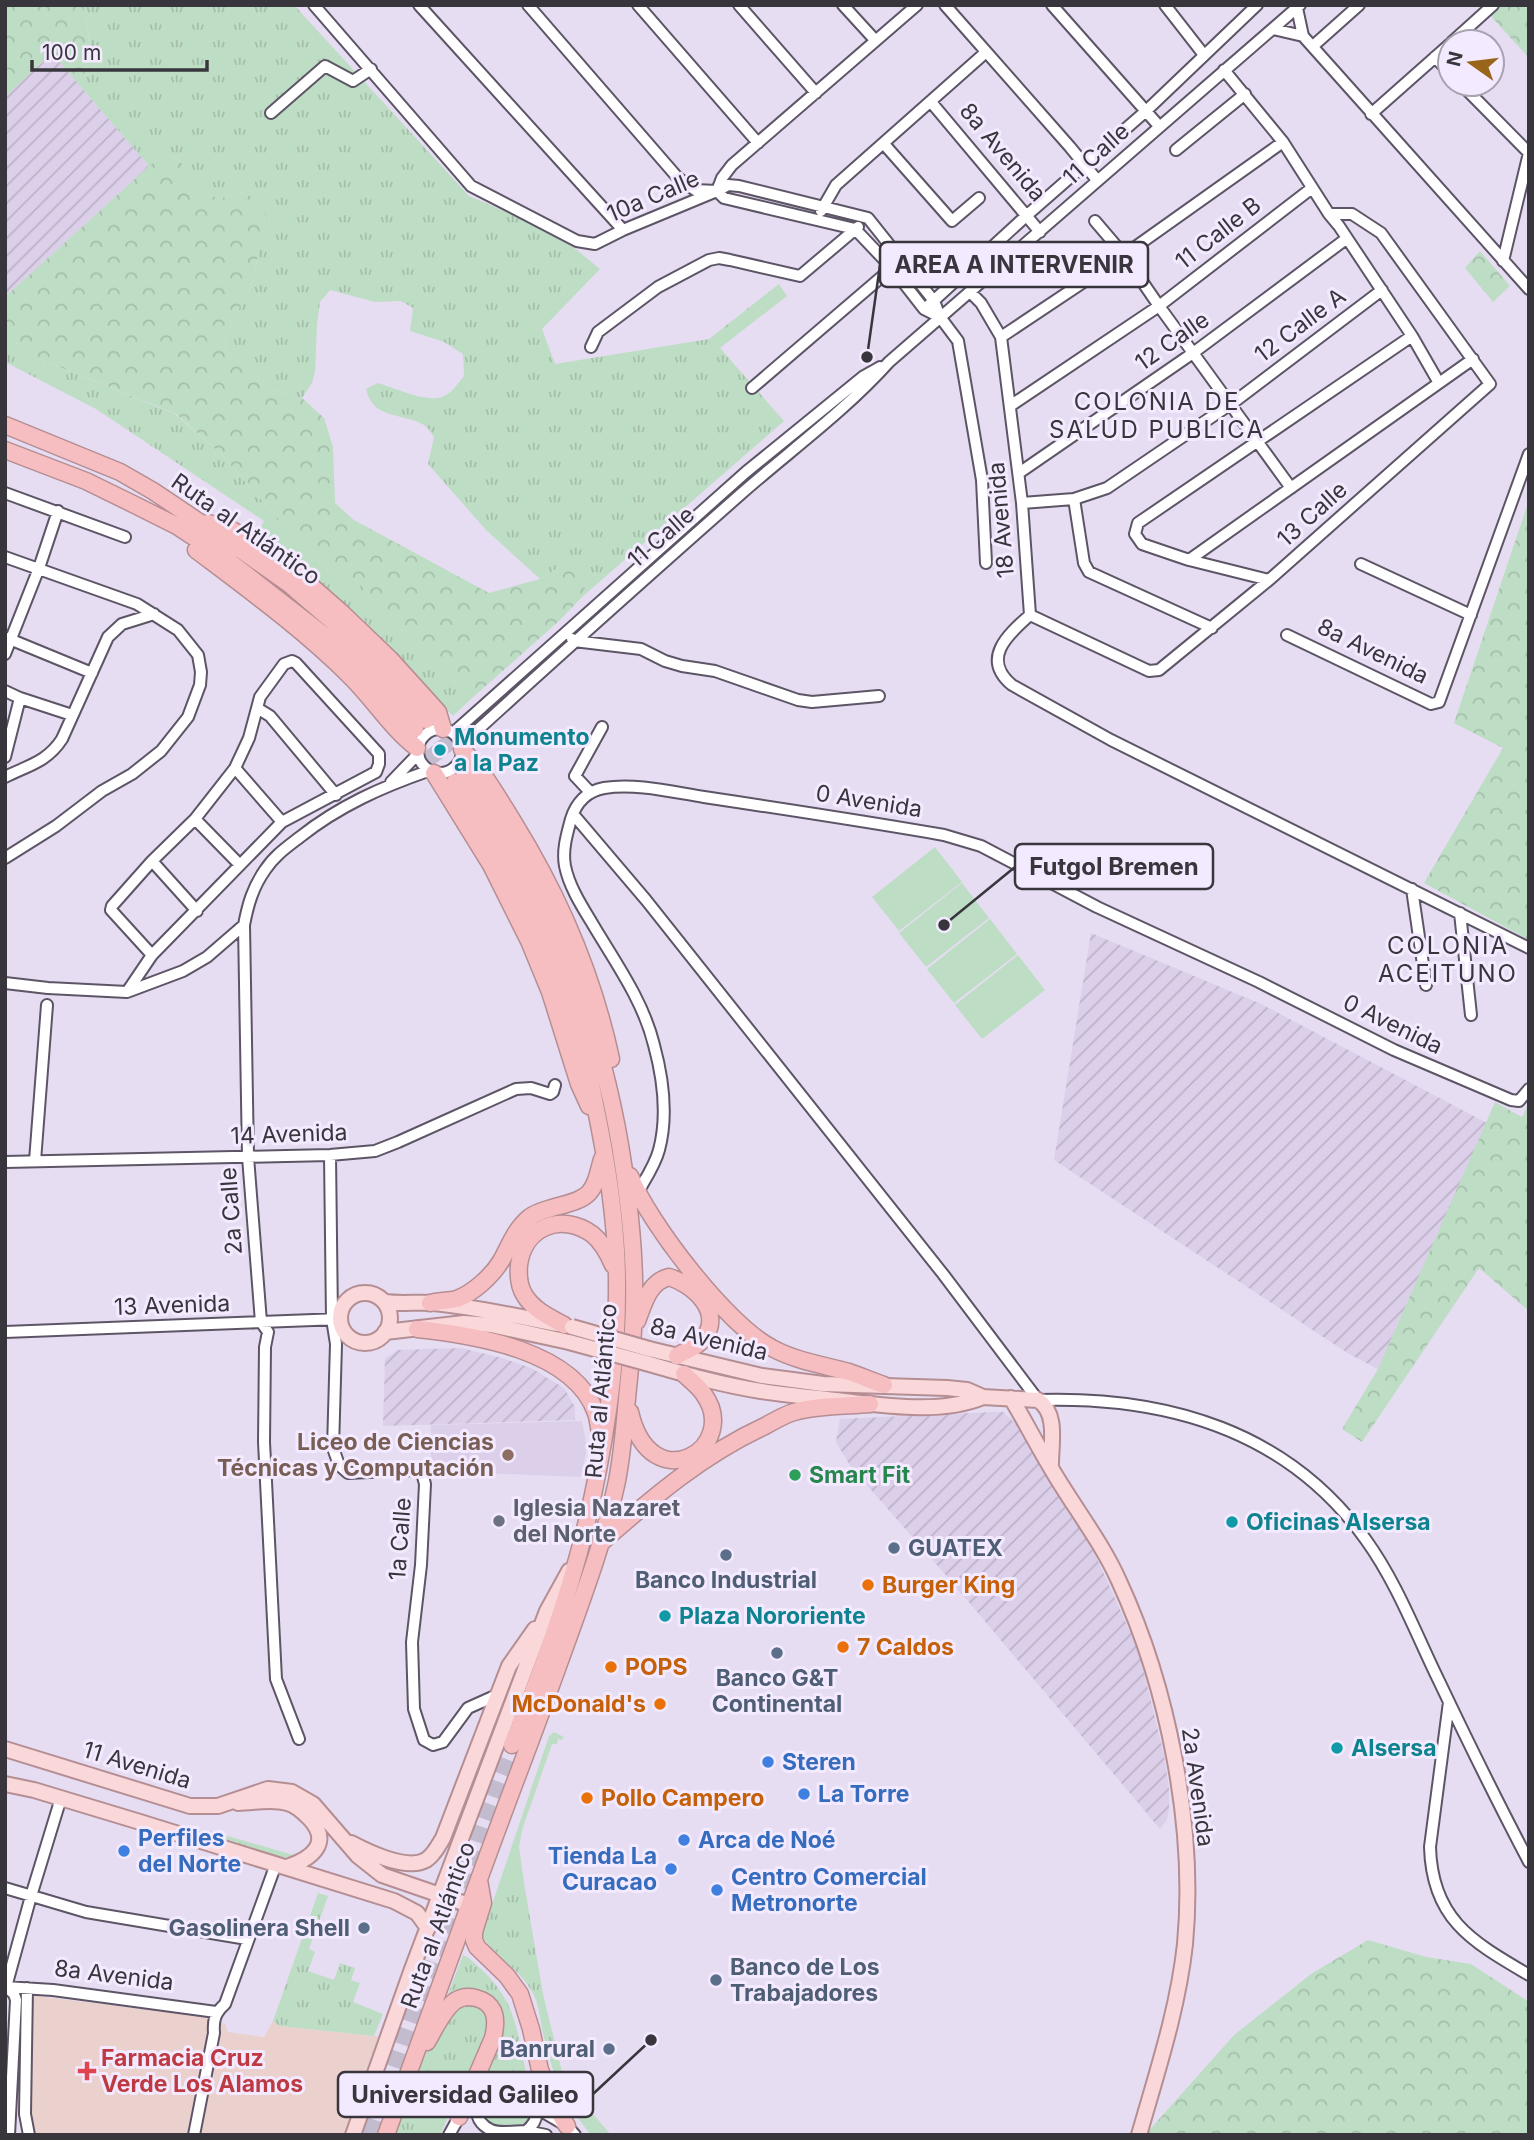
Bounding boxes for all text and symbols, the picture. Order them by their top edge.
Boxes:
scale bar [32,28,206,72]
north arrow [1436,28,1506,98]
text: 100 m [42,40,101,65]
text: N [1442,49,1468,69]
street label: 8a Avenida [954,97,1052,207]
street label: 11 Calle [1057,117,1135,191]
street label: 10a Calle [603,164,703,228]
street label: 11 Calle B [1170,191,1266,275]
callout: AREA A INTERVENIR [880,242,1148,287]
text: AREA A INTERVENIR [894,250,1134,279]
street label: 12 Calle A [1249,282,1351,368]
street label: 12 Calle [1130,305,1214,377]
district label: COLONIA DE SALUD PUBLICA [1049,387,1265,444]
street label: 18 Avenida [982,461,1020,579]
street label: Ruta al Atlántico [166,467,326,591]
street label: 13 Calle [1271,475,1353,553]
street label: 11 Calle [622,500,700,574]
street label: 8a Avenida [1313,612,1433,690]
place label: Monumento a la Paz [454,723,589,777]
marker: Monumento a la Paz [432,742,448,758]
street label: 0 Avenida [814,779,924,823]
callout: Futgol Bremen [1015,844,1213,889]
text: Futgol Bremen [1029,852,1199,881]
district label: COLONIA ACEITUNO [1378,931,1518,988]
street label: 0 Avenida [1339,988,1447,1060]
street label: 14 Avenida [230,1118,348,1150]
street label: 2a Calle [214,1166,248,1256]
street label: 13 Avenida [113,1289,231,1321]
street label: Ruta al Atlántico [579,1302,623,1480]
street label: 8a Avenida [647,1312,771,1366]
place label: Liceo de Ciencias Técnicas y Computación [217,1428,494,1482]
marker: Liceo de Ciencias Técnicas y Computación [500,1447,516,1463]
place label: Smart Fit [809,1461,911,1489]
marker: Smart Fit [787,1467,803,1483]
place label: Iglesia Nazaret del Norte [513,1494,681,1548]
street label: 1a Calle [383,1497,417,1581]
place label: Oficinas Alsersa [1246,1508,1431,1536]
marker: Iglesia Nazaret del Norte [491,1513,507,1529]
marker: Oficinas Alsersa [1224,1514,1240,1530]
place label: GUATEX [908,1534,1003,1562]
marker: GUATEX [886,1540,902,1556]
marker: Banco Industrial [718,1547,734,1563]
place label: Banco Industrial [635,1566,817,1594]
place label: Burger King [882,1571,1015,1599]
marker: Burger King [860,1577,876,1593]
place label: Plaza Nororiente [679,1602,866,1630]
marker: Plaza Nororiente [657,1608,673,1624]
place label: 7 Caldos [857,1633,954,1661]
marker: 7 Caldos [835,1639,851,1655]
marker: Banco G&T Continental [769,1645,785,1661]
place label: POPS [625,1653,688,1681]
marker: POPS [603,1659,619,1675]
place label: Banco G&T Continental [712,1664,842,1718]
place label: McDonald's [511,1690,646,1718]
marker: McDonald's [652,1696,668,1712]
street label: 2a Avenida [1176,1726,1220,1848]
place label: Alsersa [1351,1734,1437,1762]
street label: 11 Avenida [80,1735,194,1795]
marker: Alsersa [1329,1740,1345,1756]
place label: Steren [782,1748,856,1776]
marker: Steren [760,1754,776,1770]
place label: La Torre [818,1780,910,1808]
place label: Pollo Campero [601,1784,764,1812]
marker: La Torre [796,1786,812,1802]
marker: Pollo Campero [579,1790,595,1806]
place label: Perfiles del Norte [138,1824,241,1878]
place label: Arca de Noé [698,1826,836,1854]
marker: Arca de Noé [676,1832,692,1848]
street label: Ruta al Atlántico [395,1838,481,2012]
place label: Tienda La Curacao [548,1842,657,1896]
marker: Perfiles del Norte [116,1843,132,1859]
marker: Tienda La Curacao [663,1861,679,1877]
place label: Centro Comercial Metronorte [731,1863,927,1917]
marker: Centro Comercial Metronorte [709,1882,725,1898]
place label: Gasolinera Shell [169,1914,350,1942]
marker: Gasolinera Shell [356,1920,372,1936]
place label: Banco de Los Trabajadores [730,1953,880,2007]
street label: 8a Avenida [53,1954,175,1996]
marker: Banco de Los Trabajadores [708,1972,724,1988]
place label: Banrural [500,2035,595,2063]
marker: Banrural [601,2041,617,2057]
place label: Farmacia Cruz Verde Los Alamos [101,2044,303,2098]
marker: Farmacia Cruz Verde Los Alamos [79,2063,95,2079]
callout: Universidad Galileo [338,2072,593,2117]
text: Universidad Galileo [351,2080,579,2109]

